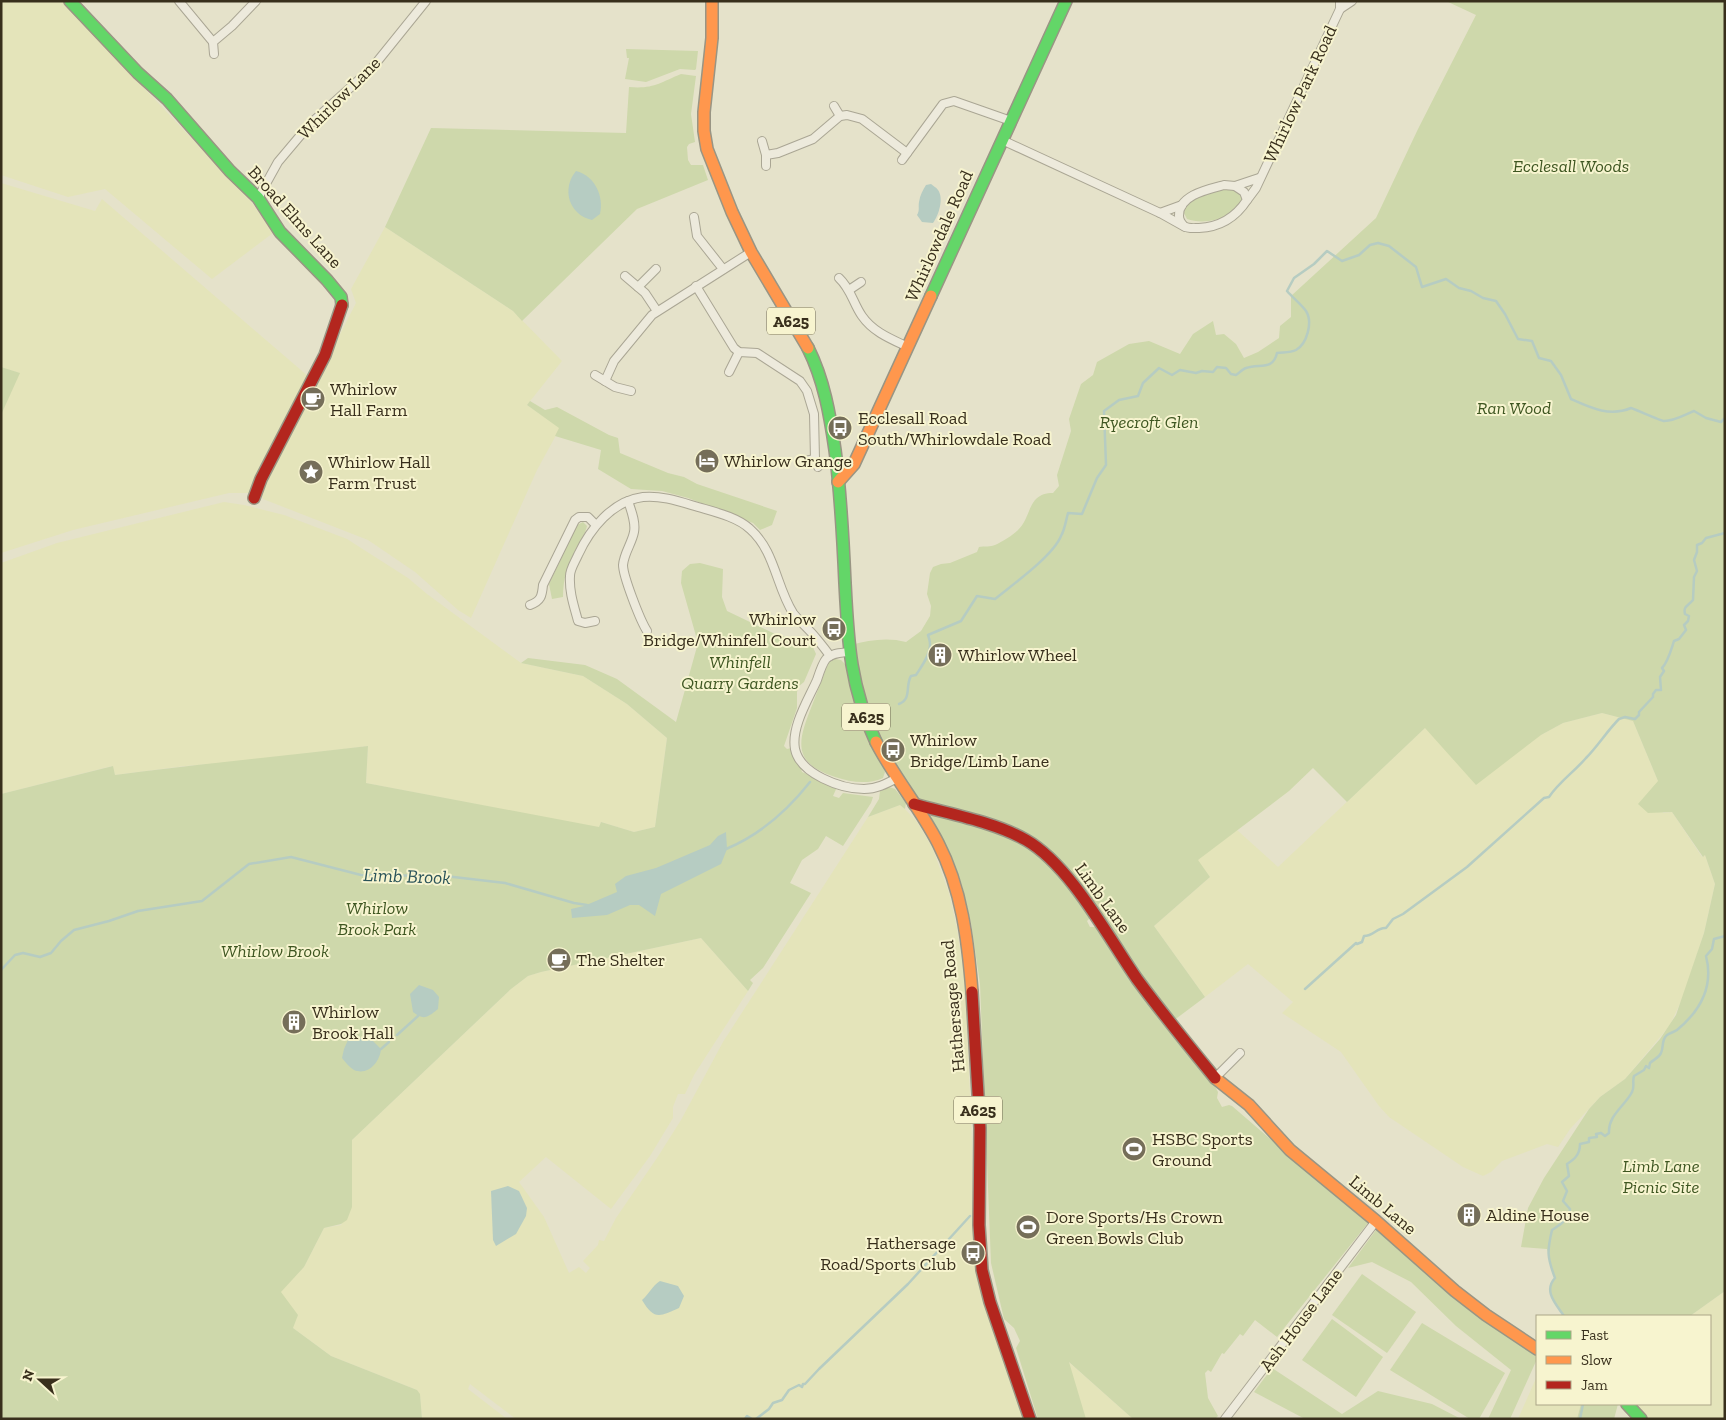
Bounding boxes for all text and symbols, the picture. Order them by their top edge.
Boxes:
street label: Whirlow Park Road [1259,22,1342,166]
street label: Whirlow Lane [293,52,385,144]
park label: Ecclesall Woods [1513,155,1629,177]
street label: Broad Elms Lane [243,161,347,273]
street label: Whirlowdale Road [900,167,978,305]
road number: A625 [767,308,815,334]
place label: Whirlow Hall Farm [330,378,408,421]
cafe icon: Whirlow Hall Farm [300,386,326,412]
park label: Ran Wood [1477,397,1551,419]
place label: Ecclesall Road South/Whirlowdale Road [858,407,1051,450]
park label: Ryecroft Glen [1100,411,1198,433]
bus stop icon: Ecclesall Road South/Whirlowdale Road [827,415,853,441]
hotel icon: Whirlow Grange [694,448,720,474]
place label: Whirlow Grange [724,450,852,472]
place label: Whirlow Hall Farm Trust [328,451,431,494]
place icon: Whirlow Hall Farm Trust [298,459,324,485]
place label: Whirlow Bridge/Whinfell Court [643,608,816,651]
bus stop icon: Whirlow Bridge/Whinfell Court [821,616,847,642]
building icon: Whirlow Wheel [927,642,953,668]
place label: Whirlow Wheel [958,644,1077,666]
park label: Whinfell Quarry Gardens [681,651,799,694]
road number: A625 [842,704,890,730]
place label: Whirlow Bridge/Limb Lane [910,729,1049,772]
bus stop icon: Whirlow Bridge/Limb Lane [880,737,906,763]
street label: Limb Lane [1070,859,1136,937]
water label: Limb Brook [363,863,451,889]
park label: Whirlow Brook Park [338,897,416,940]
street label: Hathersage Road [936,939,970,1073]
park label: Whirlow Brook [221,940,329,962]
cafe icon: The Shelter [546,947,572,973]
place label: The Shelter [576,949,665,971]
place label: Whirlow Brook Hall [312,1001,394,1044]
building icon: Whirlow Brook Hall [281,1009,307,1035]
road number: A625 [954,1096,1002,1124]
place label: HSBC Sports Ground [1152,1128,1253,1171]
sports icon: HSBC Sports Ground [1121,1136,1147,1162]
park label: Limb Lane Picnic Site [1622,1155,1700,1198]
street label: Limb Lane [1345,1170,1421,1240]
building icon: Aldine House [1456,1202,1482,1228]
place label: Aldine House [1486,1204,1589,1226]
place label: Dore Sports/Hs Crown Green Bowls Club [1046,1206,1223,1249]
sports icon: Dore Sports/Hs Crown Green Bowls Club [1015,1214,1041,1240]
place label: Hathersage Road/Sports Club [820,1232,956,1275]
bus stop icon: Hathersage Road/Sports Club [960,1240,986,1266]
street label: Ash House Lane [1255,1264,1347,1376]
legend [1536,1315,1711,1405]
text: Fast [1581,1326,1609,1344]
text: Slow [1581,1351,1613,1369]
north arrow [15,1355,65,1405]
text: N [18,1367,38,1384]
text: Jam [1581,1376,1608,1394]

